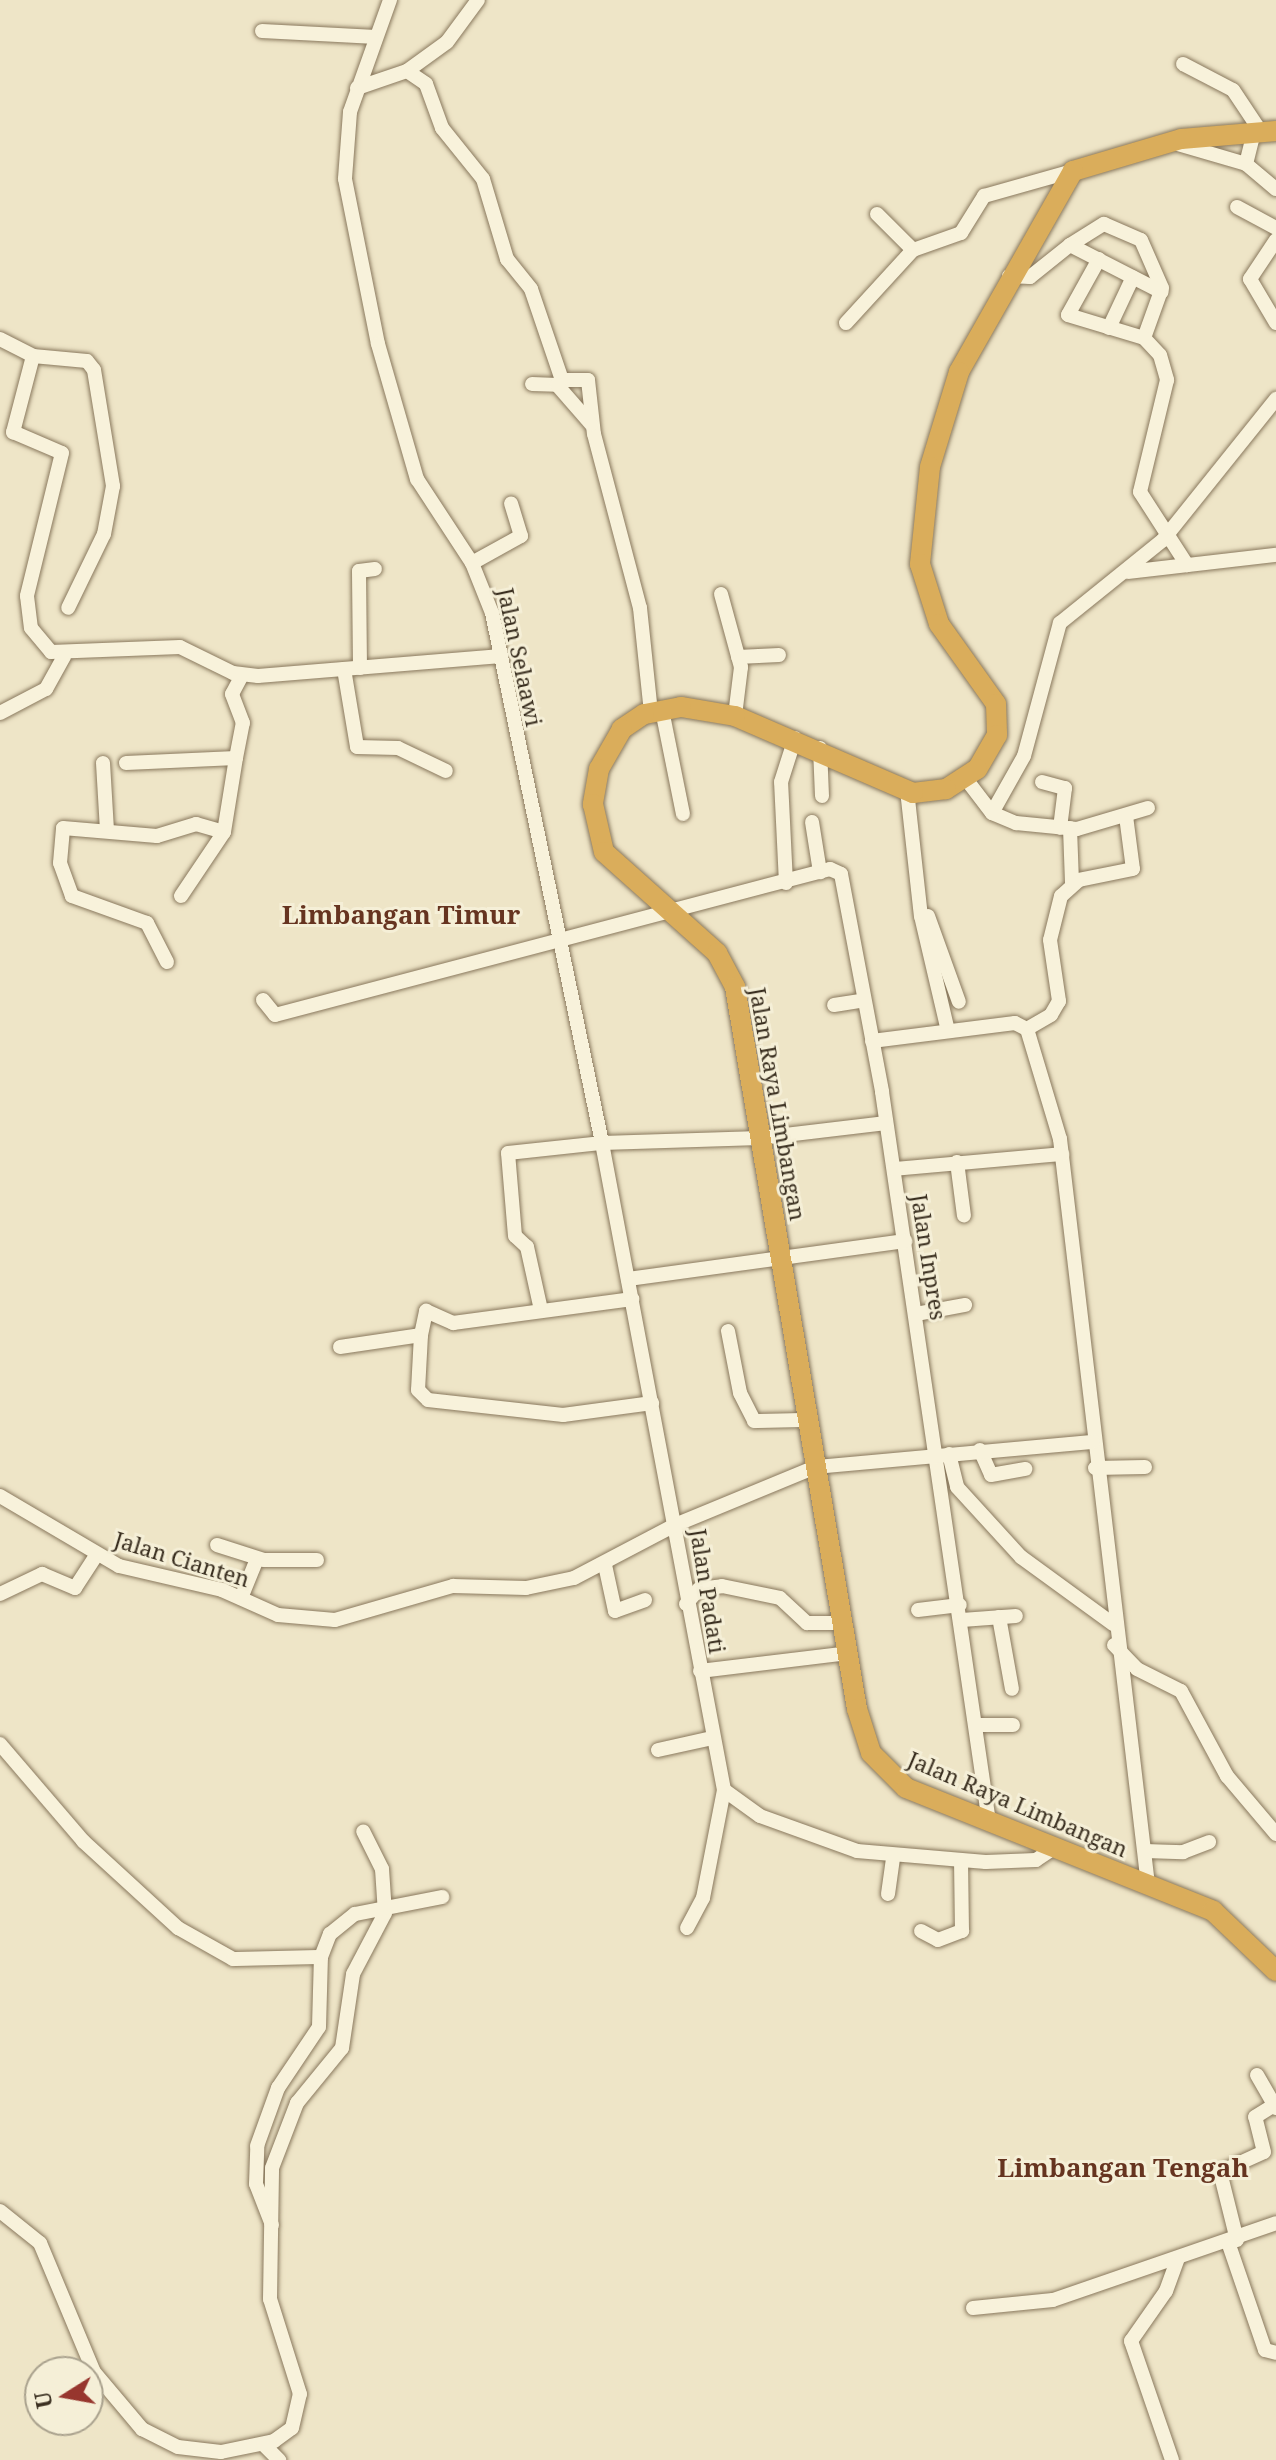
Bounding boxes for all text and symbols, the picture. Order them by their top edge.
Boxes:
street label: Jalan Selaawi [492,585,548,729]
district label: Limbangan Timur [282,899,520,931]
street label: Jalan Raya Limbangan [744,985,812,1223]
street label: Jalan Inpres [906,1192,952,1322]
street label: Jalan Cianten [111,1526,253,1592]
street label: Jalan Padati [685,1527,731,1655]
street label: Jalan Raya Limbangan [904,1746,1132,1862]
district label: Limbangan Tengah [997,2152,1249,2184]
north arrow [24,2356,104,2436]
text: U [26,2389,59,2411]

